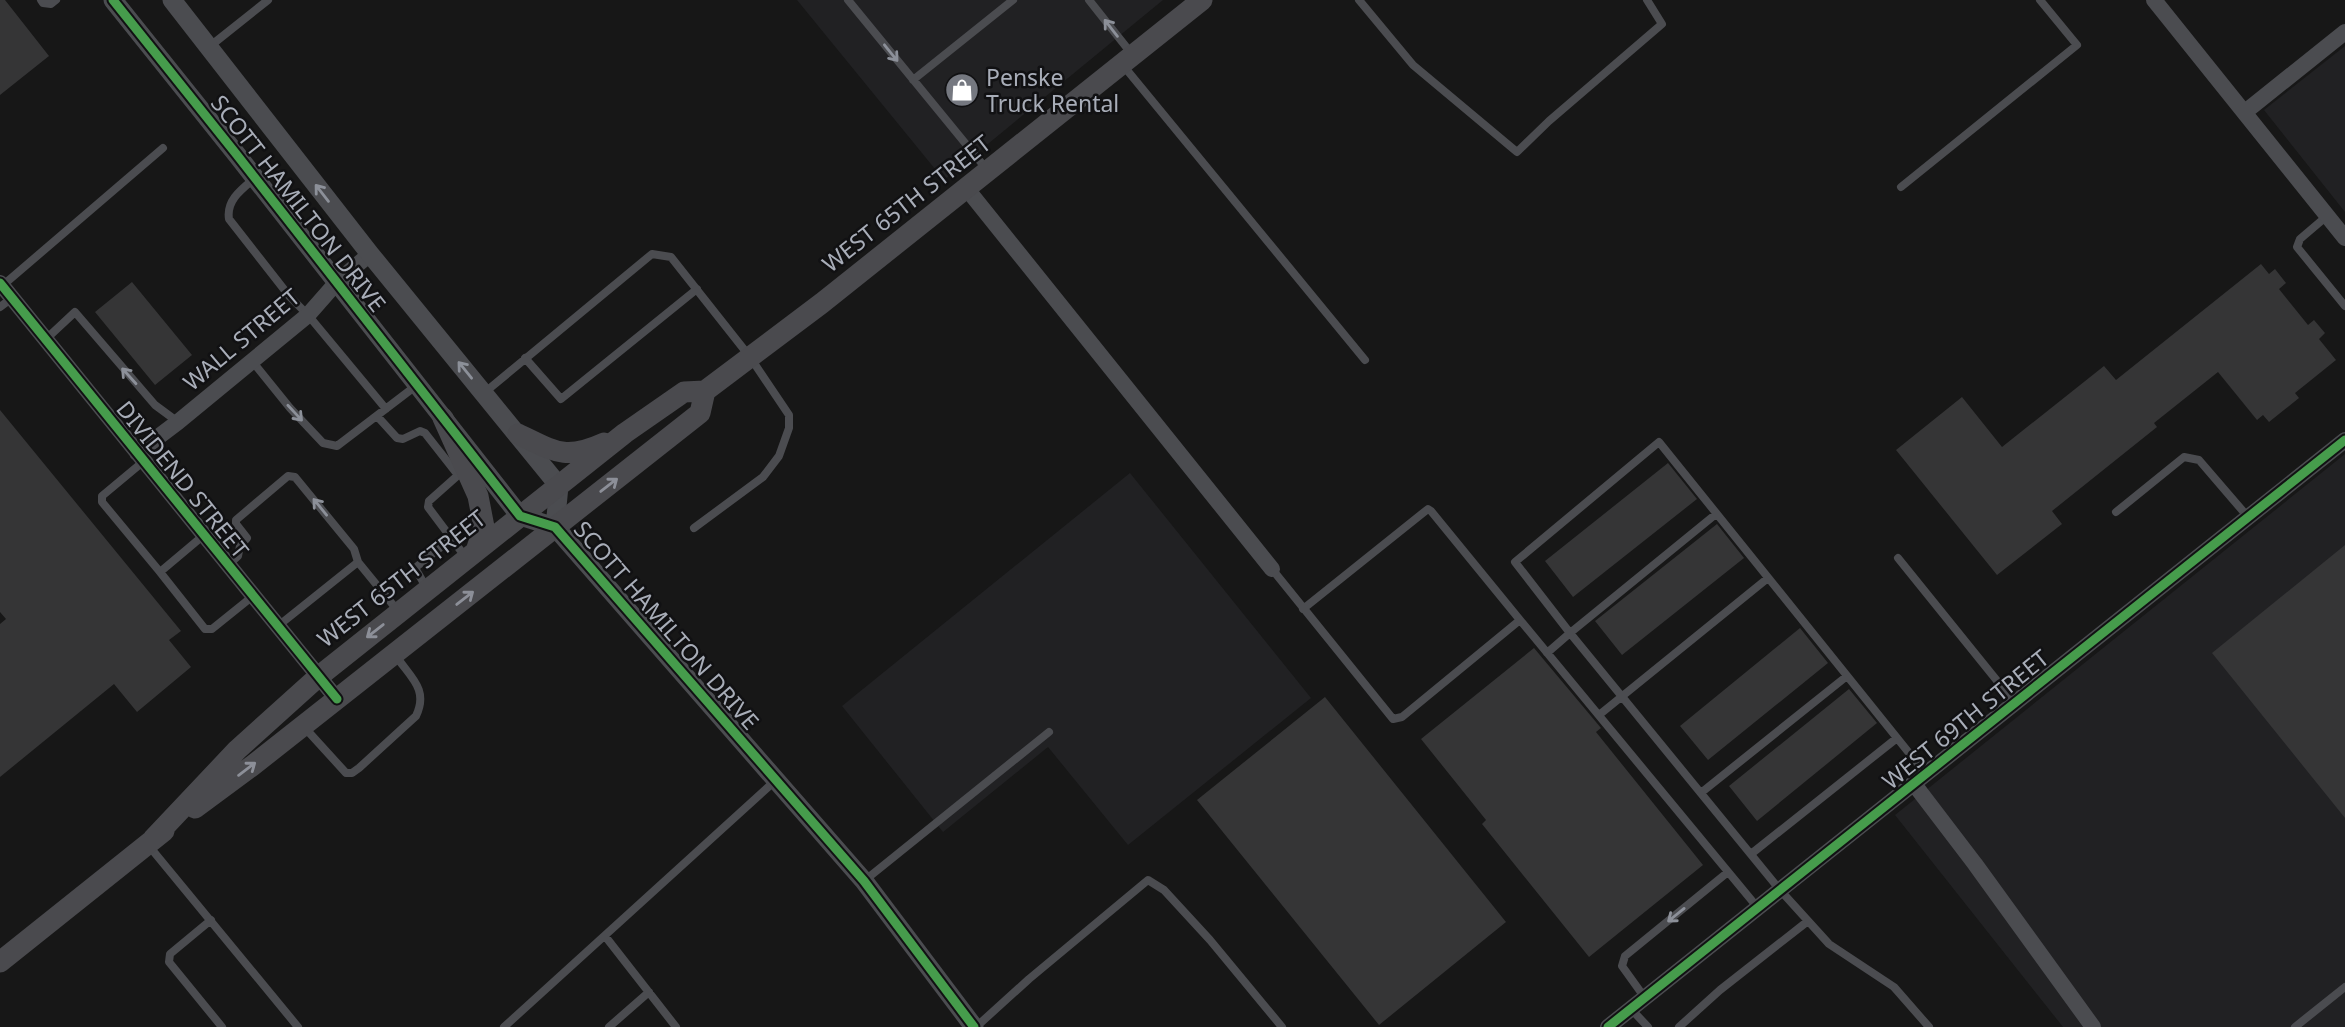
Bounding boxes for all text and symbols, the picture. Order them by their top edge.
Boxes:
one-way arrow [1103,19,1119,37]
one-way arrow [883,43,899,61]
place label: Penske Truck Rental [986,61,1119,119]
shop icon: Penske Truck Rental [943,71,981,109]
street label: SCOTT HAMILTON DRIVE [204,88,394,318]
street label: WEST 65TH STREET [815,127,997,279]
one-way arrow [315,184,330,202]
street label: WALL STREET [176,281,306,397]
one-way arrow [457,361,472,379]
one-way arrow [121,367,137,385]
street label: DIVIDEND STREET [109,394,257,565]
one-way arrow [286,404,303,422]
one-way arrow [599,478,618,493]
one-way arrow [312,498,327,516]
street label: WEST 65TH STREET [310,502,492,654]
street label: SCOTT HAMILTON DRIVE [567,514,767,736]
one-way arrow [455,591,473,606]
one-way arrow [367,624,385,639]
street label: WEST 69TH STREET [1875,642,2055,796]
one-way arrow [237,762,256,777]
one-way arrow [1667,907,1685,923]

